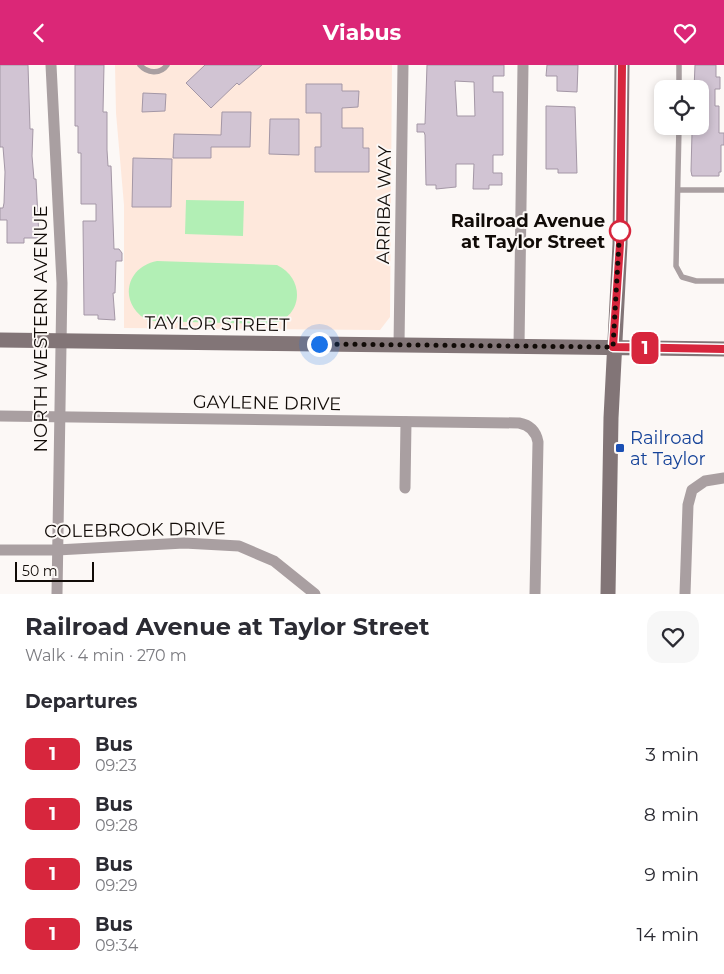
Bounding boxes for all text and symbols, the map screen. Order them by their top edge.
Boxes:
icon: back [25,19,53,47]
text: Viabus [323,19,401,46]
icon: heart [671,19,699,47]
map controls [654,80,709,135]
button: locate [654,80,709,135]
street label: ARRIBA WAY [372,145,396,264]
street label: NORTH WESTERN AVENUE [30,205,52,453]
place label: Railroad Avenue at Taylor Street [451,210,605,253]
marker: Railroad Avenue at Taylor Street [609,220,631,242]
street label: TAYLOR STREET [144,312,290,336]
your location [307,332,332,357]
line badge: 1 [629,332,661,364]
text: 1 [641,337,649,359]
street label: GAYLENE DRIVE [193,391,341,415]
place label: Railroad at Taylor [630,427,706,470]
marker: Railroad at Taylor [614,442,626,454]
street label: COLEBROOK DRIVE [44,517,226,543]
scale bar [15,559,94,582]
text: 50 m [22,562,58,580]
button: heart [647,611,699,663]
text: Railroad Avenue at Taylor Street [25,612,429,641]
text: Walk · 4 min · 270 m [25,646,187,665]
text: Departures [25,690,137,713]
text: Bus [95,733,133,756]
text: 1 [49,743,56,765]
text: 3 min [645,743,699,766]
text: 09:23 [95,756,137,775]
text: Bus [95,793,133,816]
text: 1 [49,803,56,825]
text: 8 min [644,803,699,826]
text: 09:28 [95,816,138,835]
text: Bus [95,853,133,876]
text: 1 [49,863,56,885]
text: 9 min [644,863,699,886]
text: 09:29 [95,876,138,895]
text: Bus [95,913,133,936]
text: 1 [49,923,56,945]
text: 14 min [636,923,699,946]
text: 09:34 [95,936,138,955]

